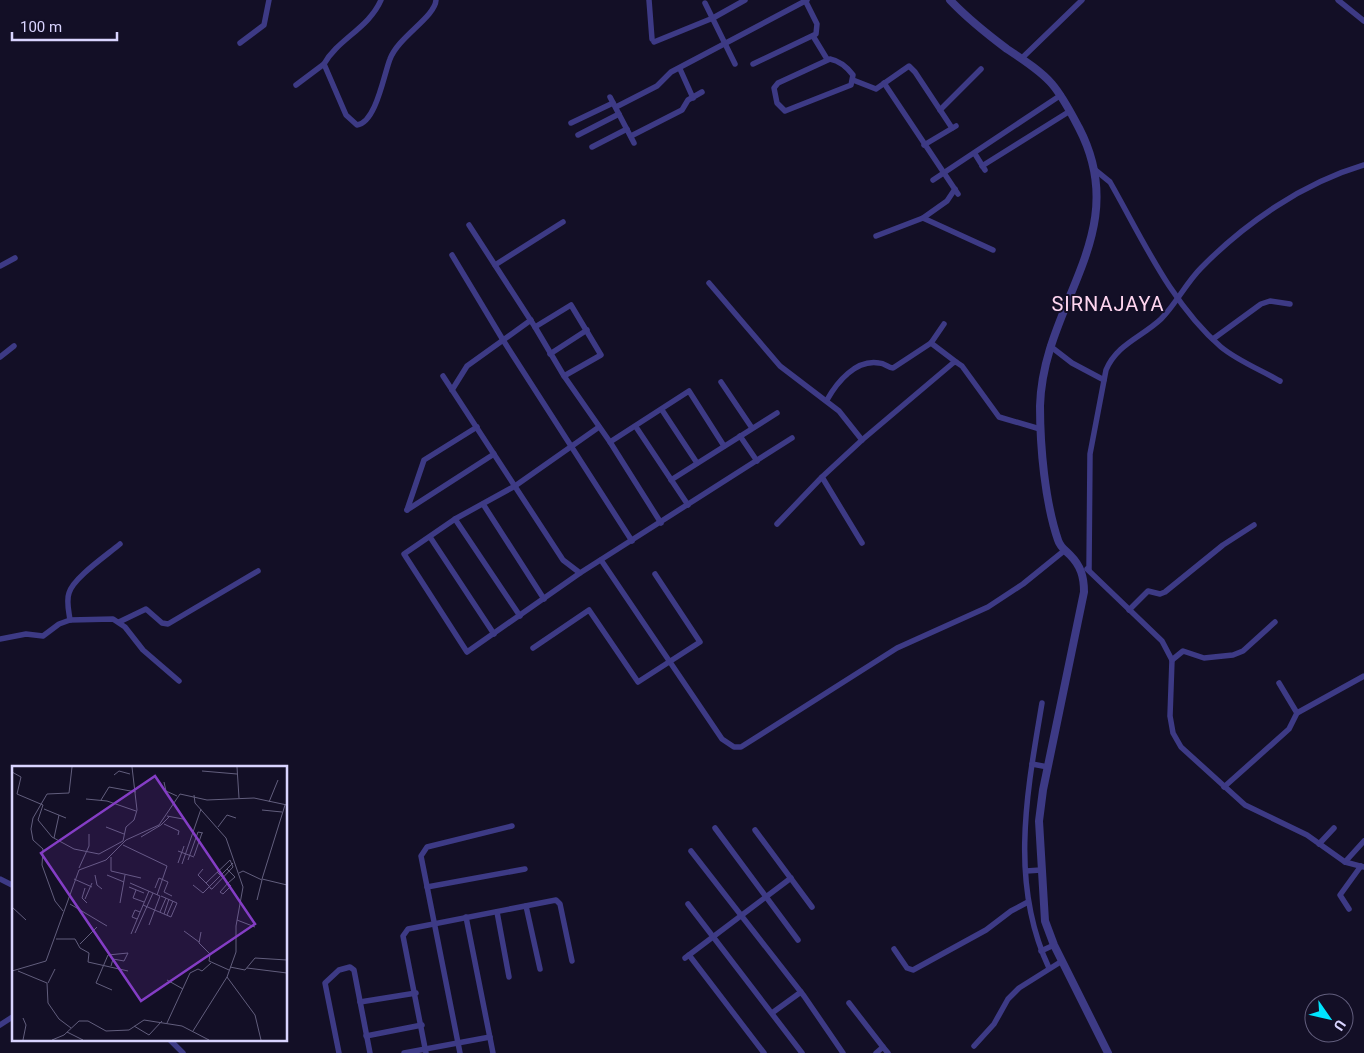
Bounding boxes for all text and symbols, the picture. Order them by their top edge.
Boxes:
scale bar [12,10,118,42]
text: 100 m [20,18,62,36]
district label: SIRNAJAYA [1051,292,1165,316]
inset map [12,766,288,1040]
north arrow [1304,993,1354,1043]
text: U [1331,1017,1349,1034]

